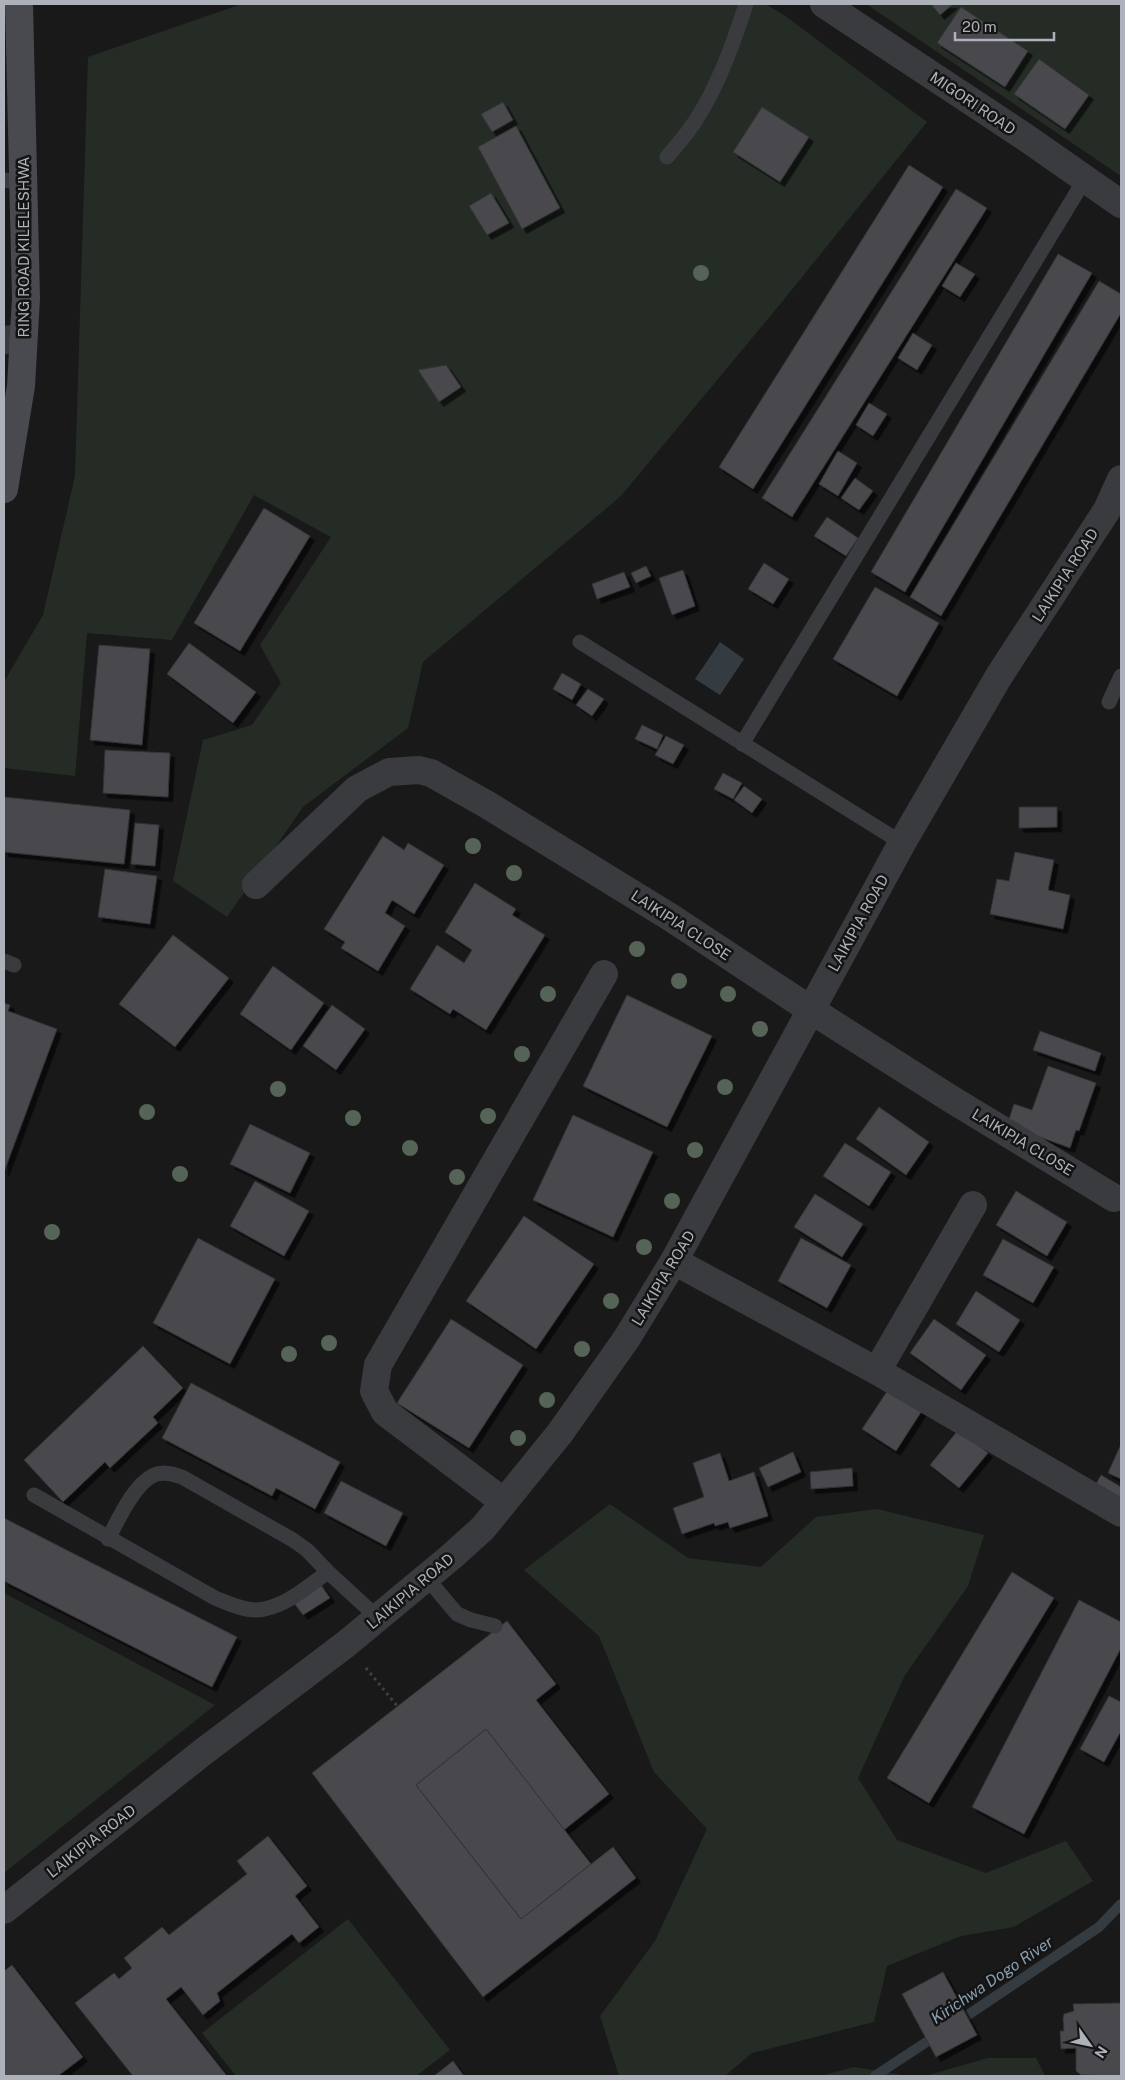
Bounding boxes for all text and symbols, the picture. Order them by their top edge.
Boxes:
scale bar [955,10,1054,42]
text: 20 m [962,18,997,35]
street label: MIGORI ROAD [927,68,1019,138]
street label: RING ROAD KILELESHWA [15,156,32,337]
street label: LAIKIPIA ROAD [1028,525,1102,625]
street label: LAIKIPIA ROAD [824,872,892,974]
street label: LAIKIPIA CLOSE [628,886,734,964]
street label: LAIKIPIA CLOSE [969,1105,1077,1179]
street label: LAIKIPIA ROAD [628,1227,698,1329]
street label: LAIKIPIA ROAD [363,1550,457,1632]
street label: LAIKIPIA ROAD [43,1801,139,1881]
water label: Kirichwa Dogo River [927,1932,1057,2028]
north arrow [1065,2020,1115,2070]
text: N [1091,2043,1111,2061]

